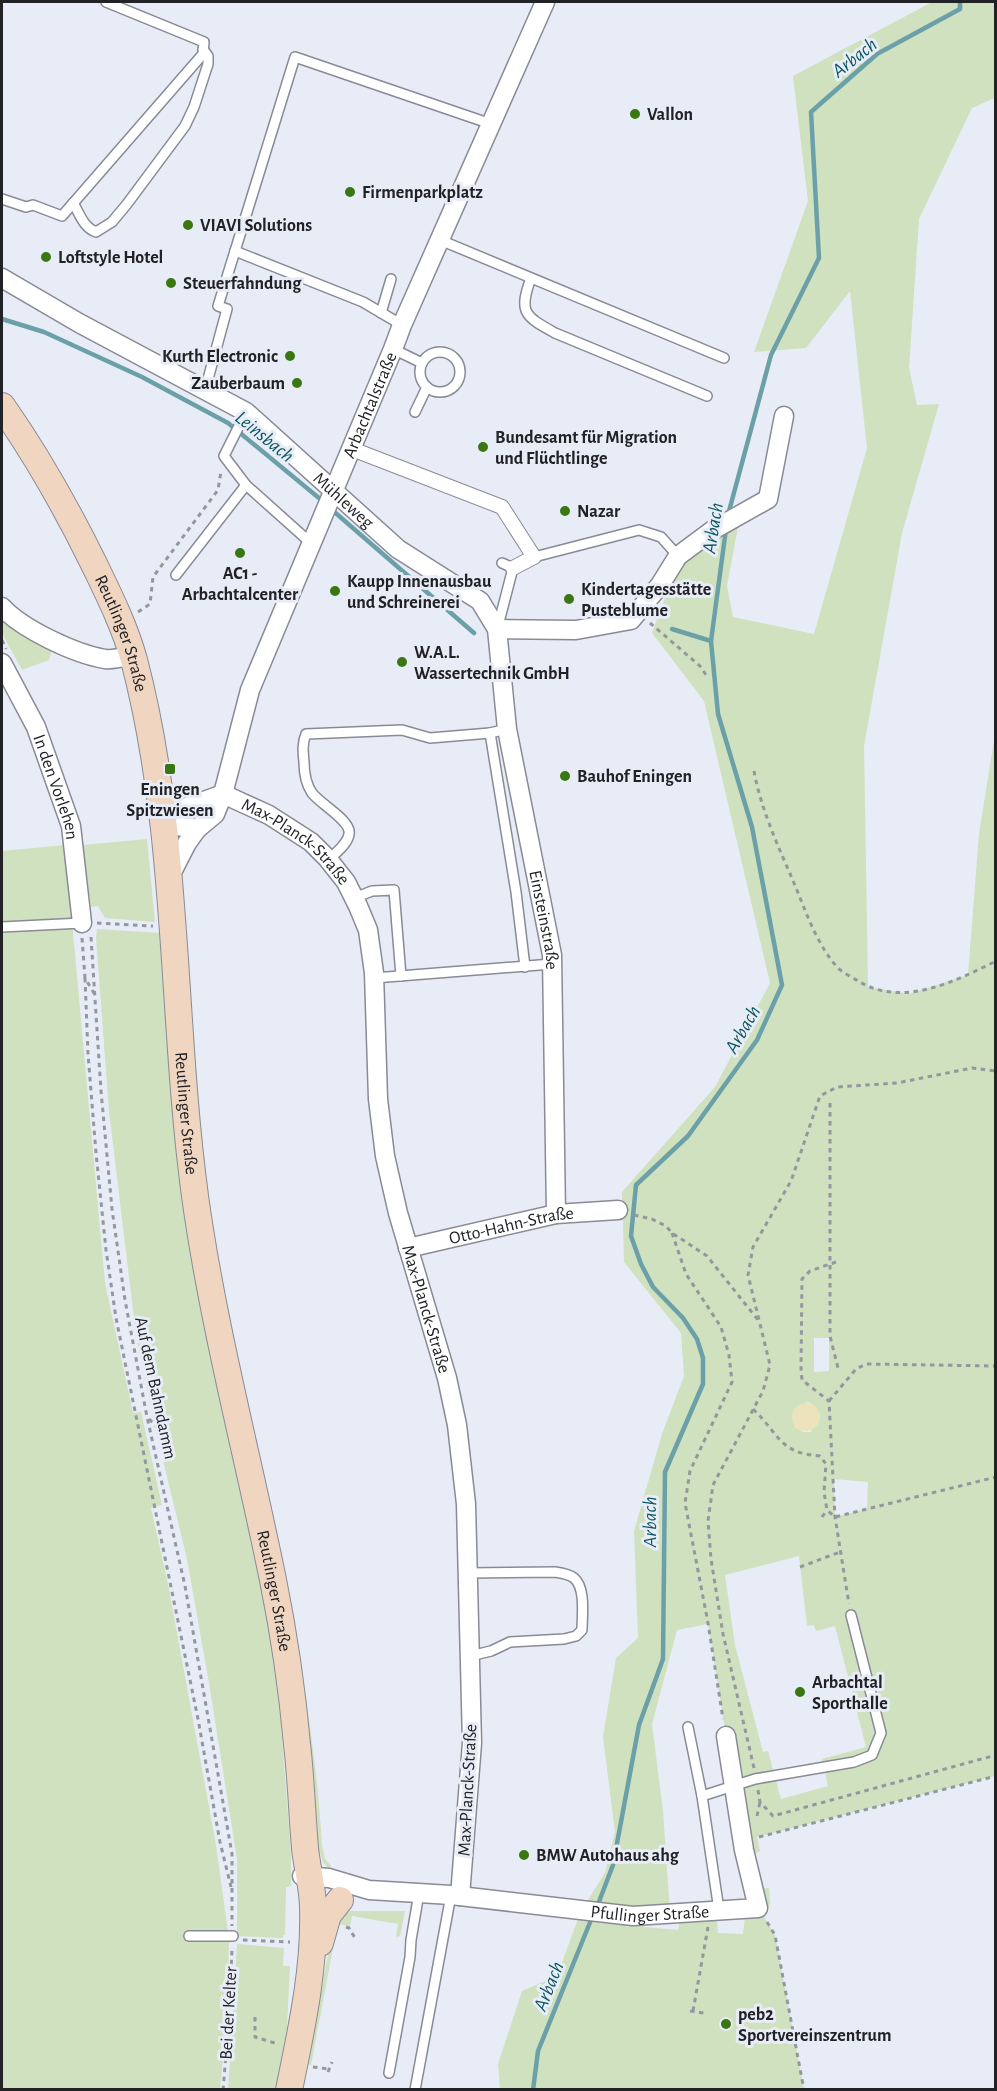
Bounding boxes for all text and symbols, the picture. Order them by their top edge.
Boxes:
water label: Arbach [827,34,881,82]
place label: Vallon [647,106,693,124]
marker: Vallon [628,107,642,121]
place label: Firmenparkplatz [362,184,483,202]
marker: Firmenparkplatz [343,185,357,199]
place label: VIAVI Solutions [200,217,312,235]
marker: VIAVI Solutions [181,218,195,232]
place label: Loftstyle Hotel [58,249,163,267]
marker: Loftstyle Hotel [39,250,53,264]
place label: Steuerfahndung [183,275,302,293]
marker: Steuerfahndung [164,276,178,290]
place label: Kurth Electronic [162,348,278,366]
marker: Kurth Electronic [283,349,297,363]
street label: Arbachtalstraße [340,350,401,461]
place label: Zauberbaum [191,375,285,393]
marker: Zauberbaum [290,376,304,390]
water label: Leinsbach [231,407,297,466]
place label: Bundesamt für Migration und Flüchtlinge [495,429,677,468]
marker: Bundesamt für Migration und Flüchtlinge [476,440,490,454]
street label: Mühleweg [310,469,377,532]
water label: Arbach [699,501,727,556]
place label: Nazar [577,503,621,521]
marker: Nazar [558,504,572,518]
marker: AC1 - Arbachtalcenter [233,546,247,560]
place label: AC1 - Arbachtalcenter [182,565,299,604]
street label: Reutlinger Straße [91,573,149,694]
place label: Kaupp Innenausbau und Schreinerei [347,573,492,612]
place label: Kindertagesstätte Pusteblume [581,581,711,620]
marker: Kaupp Innenausbau und Schreinerei [328,584,342,598]
marker: Kindertagesstätte Pusteblume [562,592,576,606]
place label: W.A.L. Wassertechnik GmbH [414,644,570,683]
marker: W.A.L. Wassertechnik GmbH [395,655,409,669]
street label: In den Vorlehen [29,732,81,841]
marker: Eningen Spitzwiesen [163,762,177,776]
place label: Bauhof Eningen [577,768,692,786]
marker: Bauhof Eningen [558,769,572,783]
place label: Eningen Spitzwiesen [126,781,214,820]
street label: Max-Planck-Straße [239,796,353,889]
street label: Einsteinstraße [525,869,560,970]
water label: Arbach [721,1002,764,1058]
street label: Reutlinger Straße [171,1051,200,1176]
street label: Otto-Hahn-Straße [447,1205,574,1248]
street label: Max-Planck-Straße [398,1243,453,1375]
street label: Auf dem Bahndamm [131,1315,179,1461]
water label: Arbach [640,1496,660,1549]
street label: Reutlinger Straße [253,1529,294,1653]
place label: Arbachtal Sporthalle [812,1674,888,1713]
marker: Arbachtal Sporthalle [793,1685,807,1699]
street label: Max-Planck-Straße [456,1723,480,1857]
place label: BMW Autohaus ahg [536,1847,680,1865]
marker: BMW Autohaus ahg [517,1848,531,1862]
street label: Pfullinger Straße [589,1903,710,1926]
water label: Arbach [530,1959,568,2015]
street label: Bei der Kelter [218,1966,240,2060]
place label: peb2 Sportvereinszentrum [738,2006,891,2045]
marker: peb2 Sportvereinszentrum [719,2017,733,2031]

